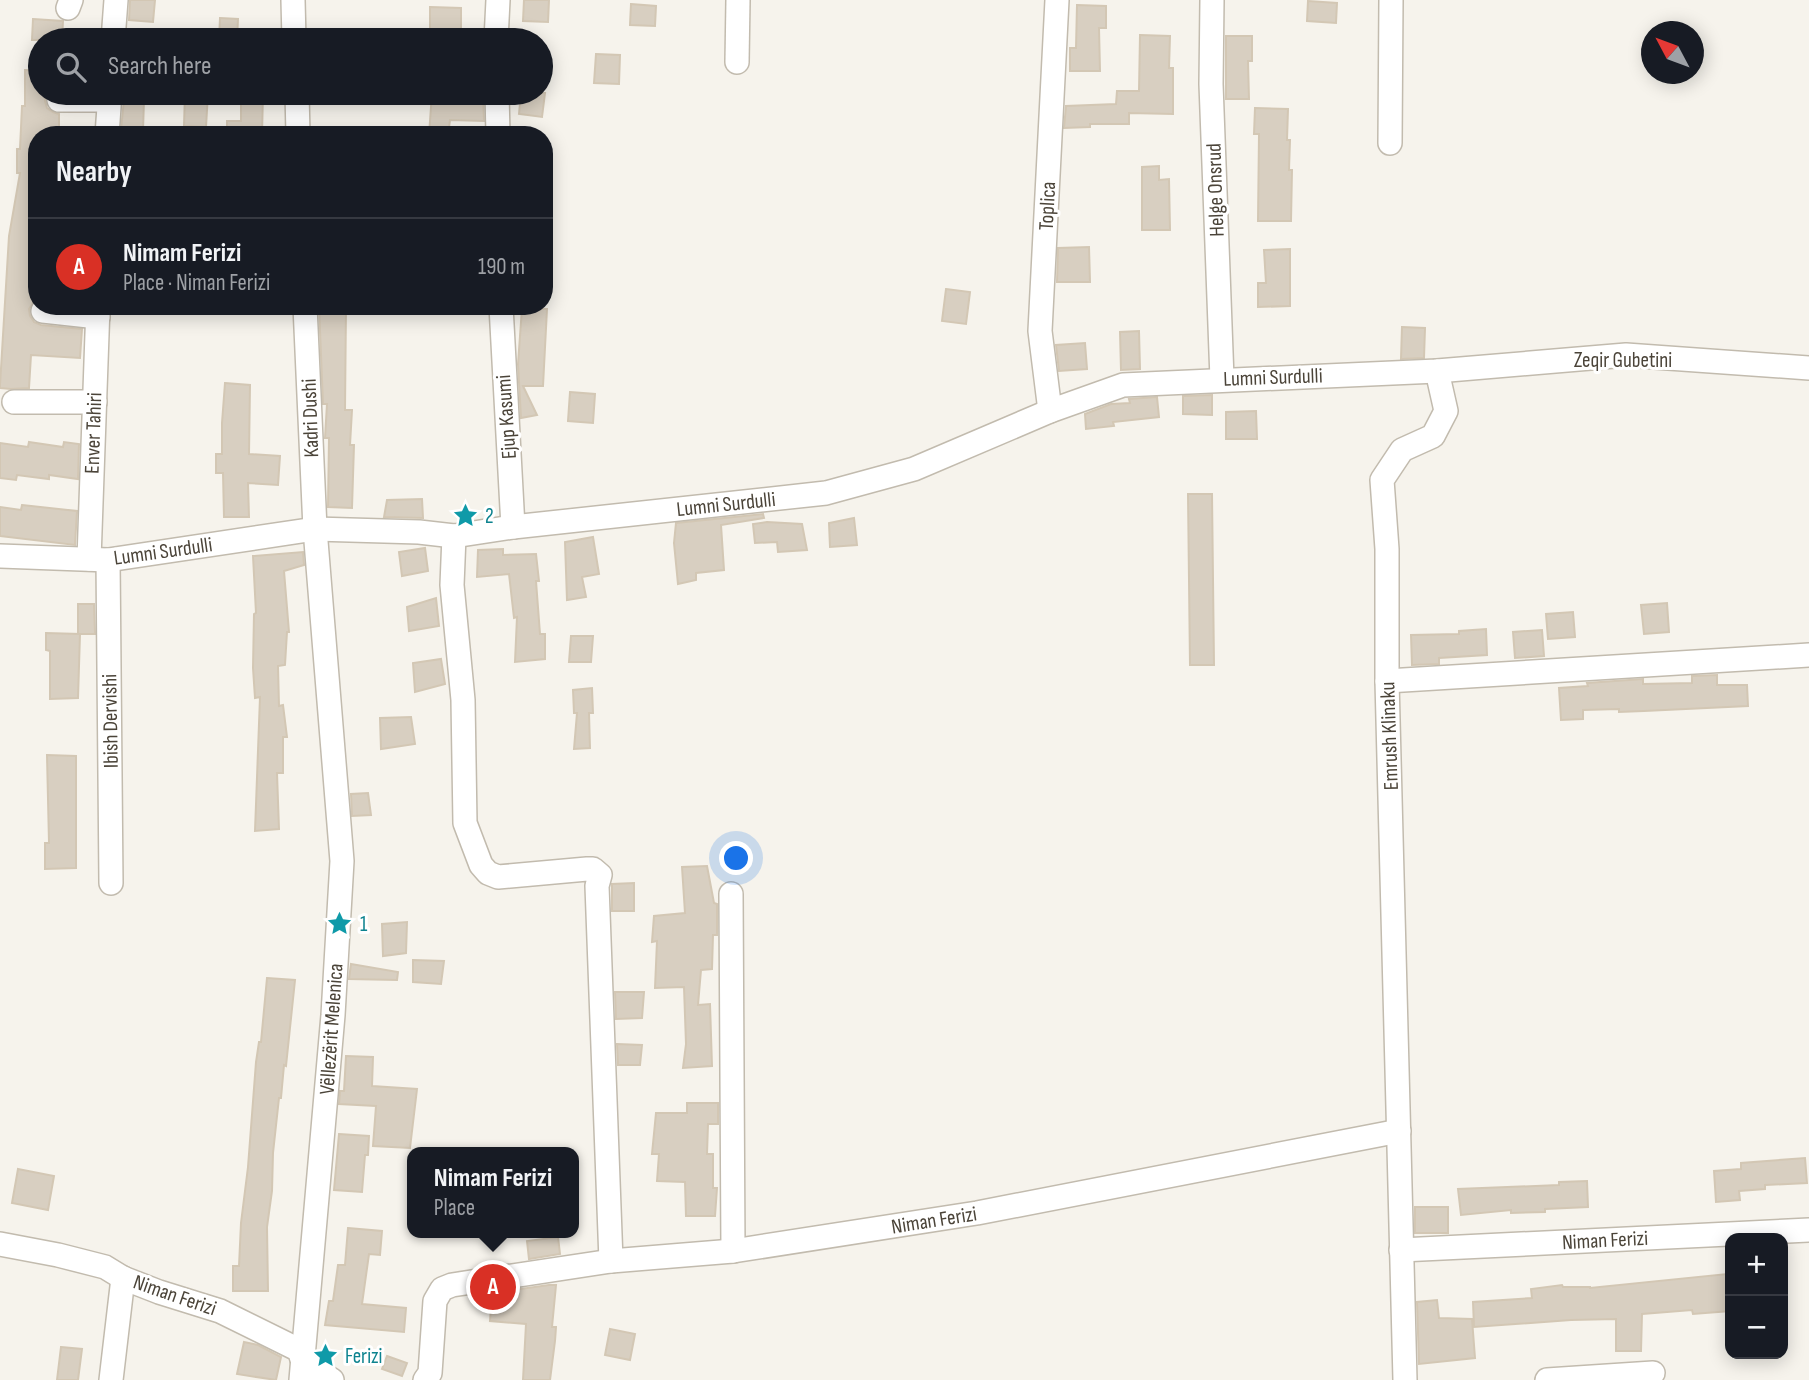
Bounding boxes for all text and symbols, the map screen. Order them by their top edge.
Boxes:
north arrow [1641,21,1704,84]
search box [28,28,553,105]
icon: search [52,48,90,86]
text: Search here [108,51,211,82]
street label: Helge Onsrud [1201,143,1230,237]
text: Nearby [56,154,132,190]
street label: Toplica [1034,181,1061,231]
text: Nimam Ferizi [123,238,241,269]
text: A [74,253,84,281]
text: 190 m [478,253,525,281]
text: Place · Niman Ferizi [123,269,270,297]
street label: Zeqir Gubetini [1574,348,1672,373]
street label: Lumni Surdulli [1223,363,1323,392]
street label: Ejup Kasumi [491,374,522,460]
street label: Kadri Dushi [297,378,324,458]
street label: Enver Tahiri [80,392,107,474]
street label: Lumni Surdulli [675,487,777,522]
place icon: 2 [451,502,479,530]
place label: 2 [485,504,494,529]
street label: Lumni Surdulli [112,532,214,571]
street label: Ibish Dervishi [97,674,124,768]
street label: Emrush Klinaku [1375,681,1404,791]
your location [719,841,753,875]
place icon: 1 [326,910,354,938]
place label: 1 [360,912,368,937]
street label: Vëllezërit Melenica [314,963,349,1095]
popup [407,1147,579,1238]
text: Nimam Ferizi [434,1163,552,1194]
text: Place [434,1194,475,1222]
street label: Niman Ferizi [890,1201,979,1240]
street label: Niman Ferizi [1561,1226,1649,1255]
map controls [1725,1233,1788,1359]
button: + [1725,1233,1788,1296]
pin: A [470,1261,516,1313]
street label: Niman Ferizi [130,1270,220,1321]
button: − [1725,1296,1788,1359]
place icon: Ferizi [311,1342,339,1370]
place label: Ferizi [345,1344,383,1369]

